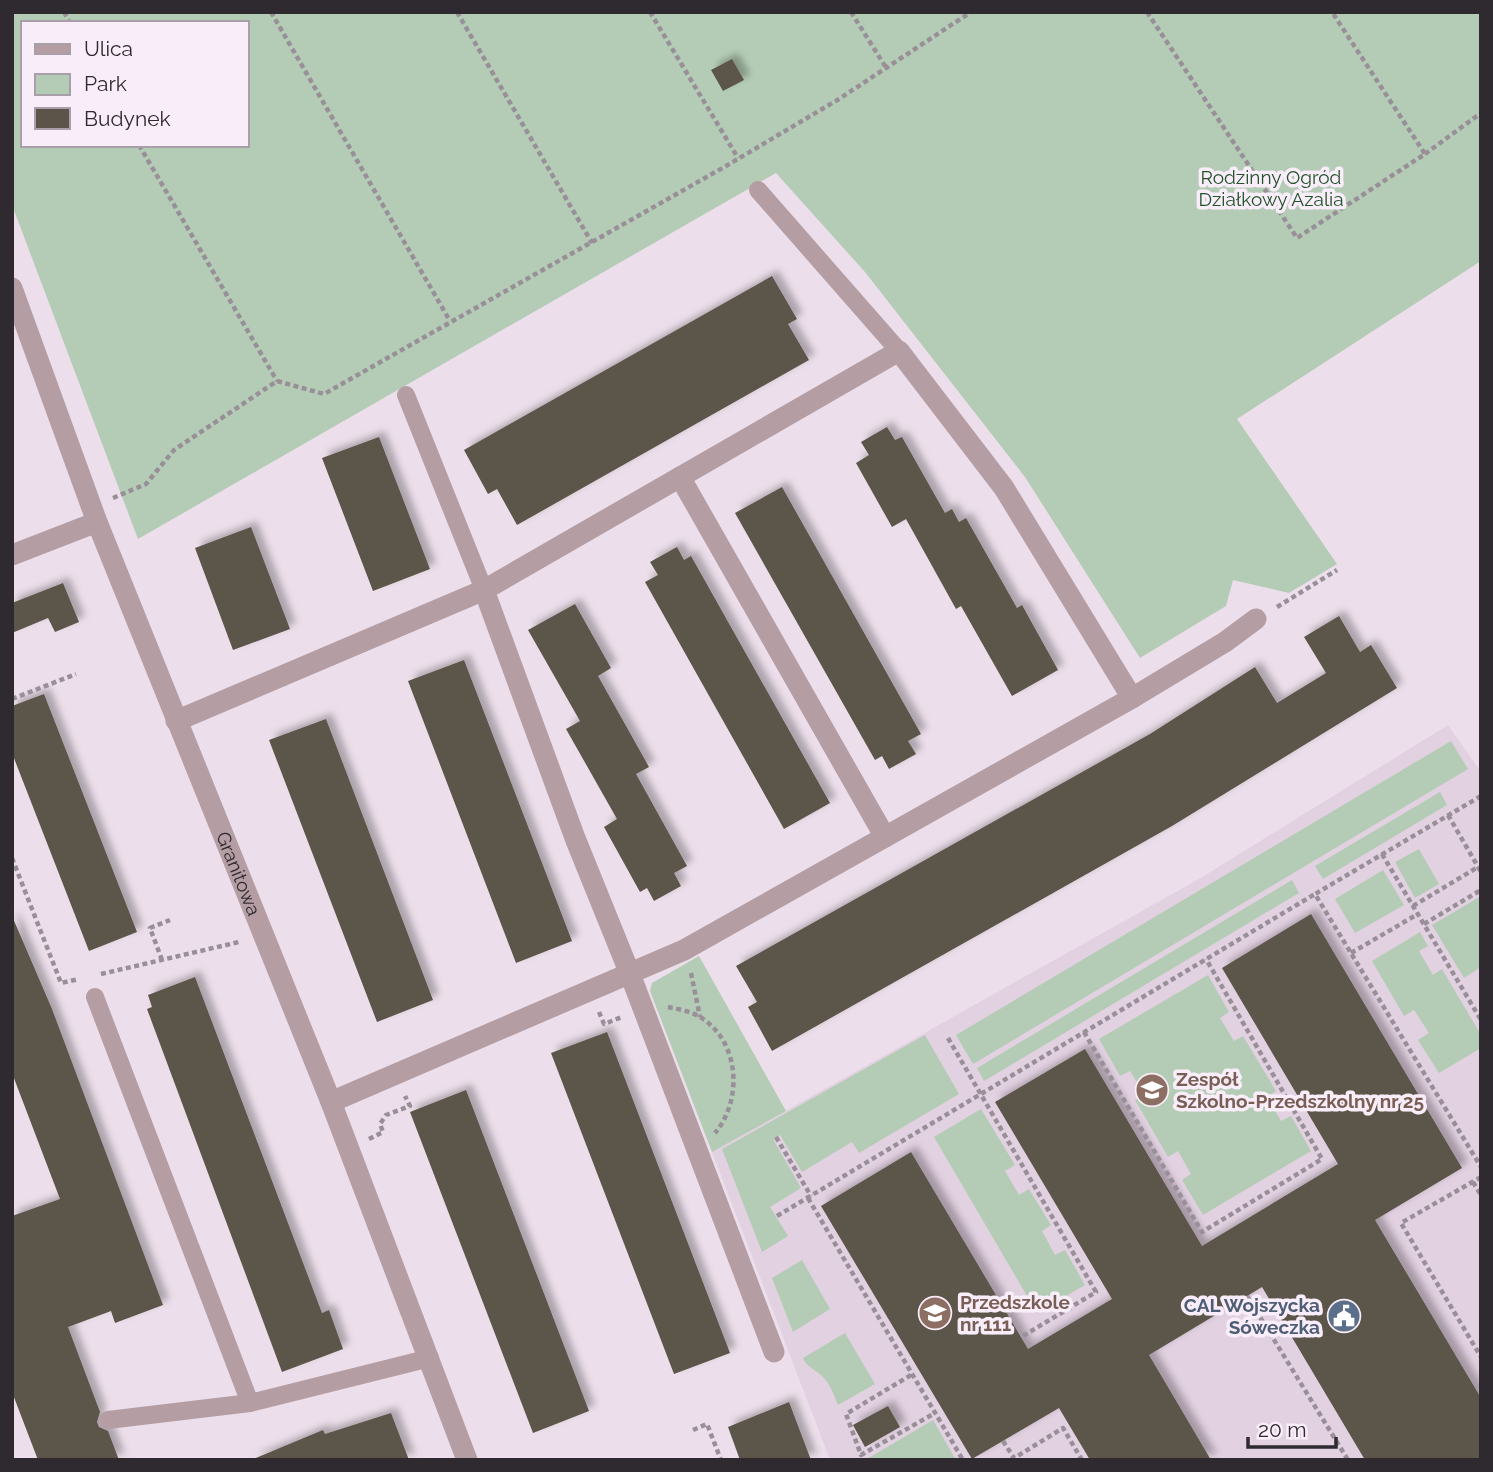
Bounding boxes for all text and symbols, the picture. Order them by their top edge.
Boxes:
legend [21,21,248,147]
text: Ulica [84,36,133,61]
text: Park [84,71,127,96]
text: Budynek [84,106,171,131]
park label: Rodzinny Ogród Działkowy Azalia [1198,166,1344,210]
street label: Granitowa [212,828,266,919]
place label: Zespół Szkolno-Przedszkolny nr 25 [1176,1068,1424,1112]
school or university icon: Zespół Szkolno-Przedszkolny nr 25 [1133,1071,1171,1109]
place label: Przedszkole nr 111 [960,1291,1070,1335]
school or university icon: Przedszkole nr 111 [916,1294,954,1332]
place label: CAL Wojszycka Sóweczka [1184,1294,1320,1338]
public building icon: CAL Wojszycka Sóweczka [1325,1297,1363,1335]
scale bar [1248,1406,1336,1450]
text: 20 m [1258,1417,1306,1442]

